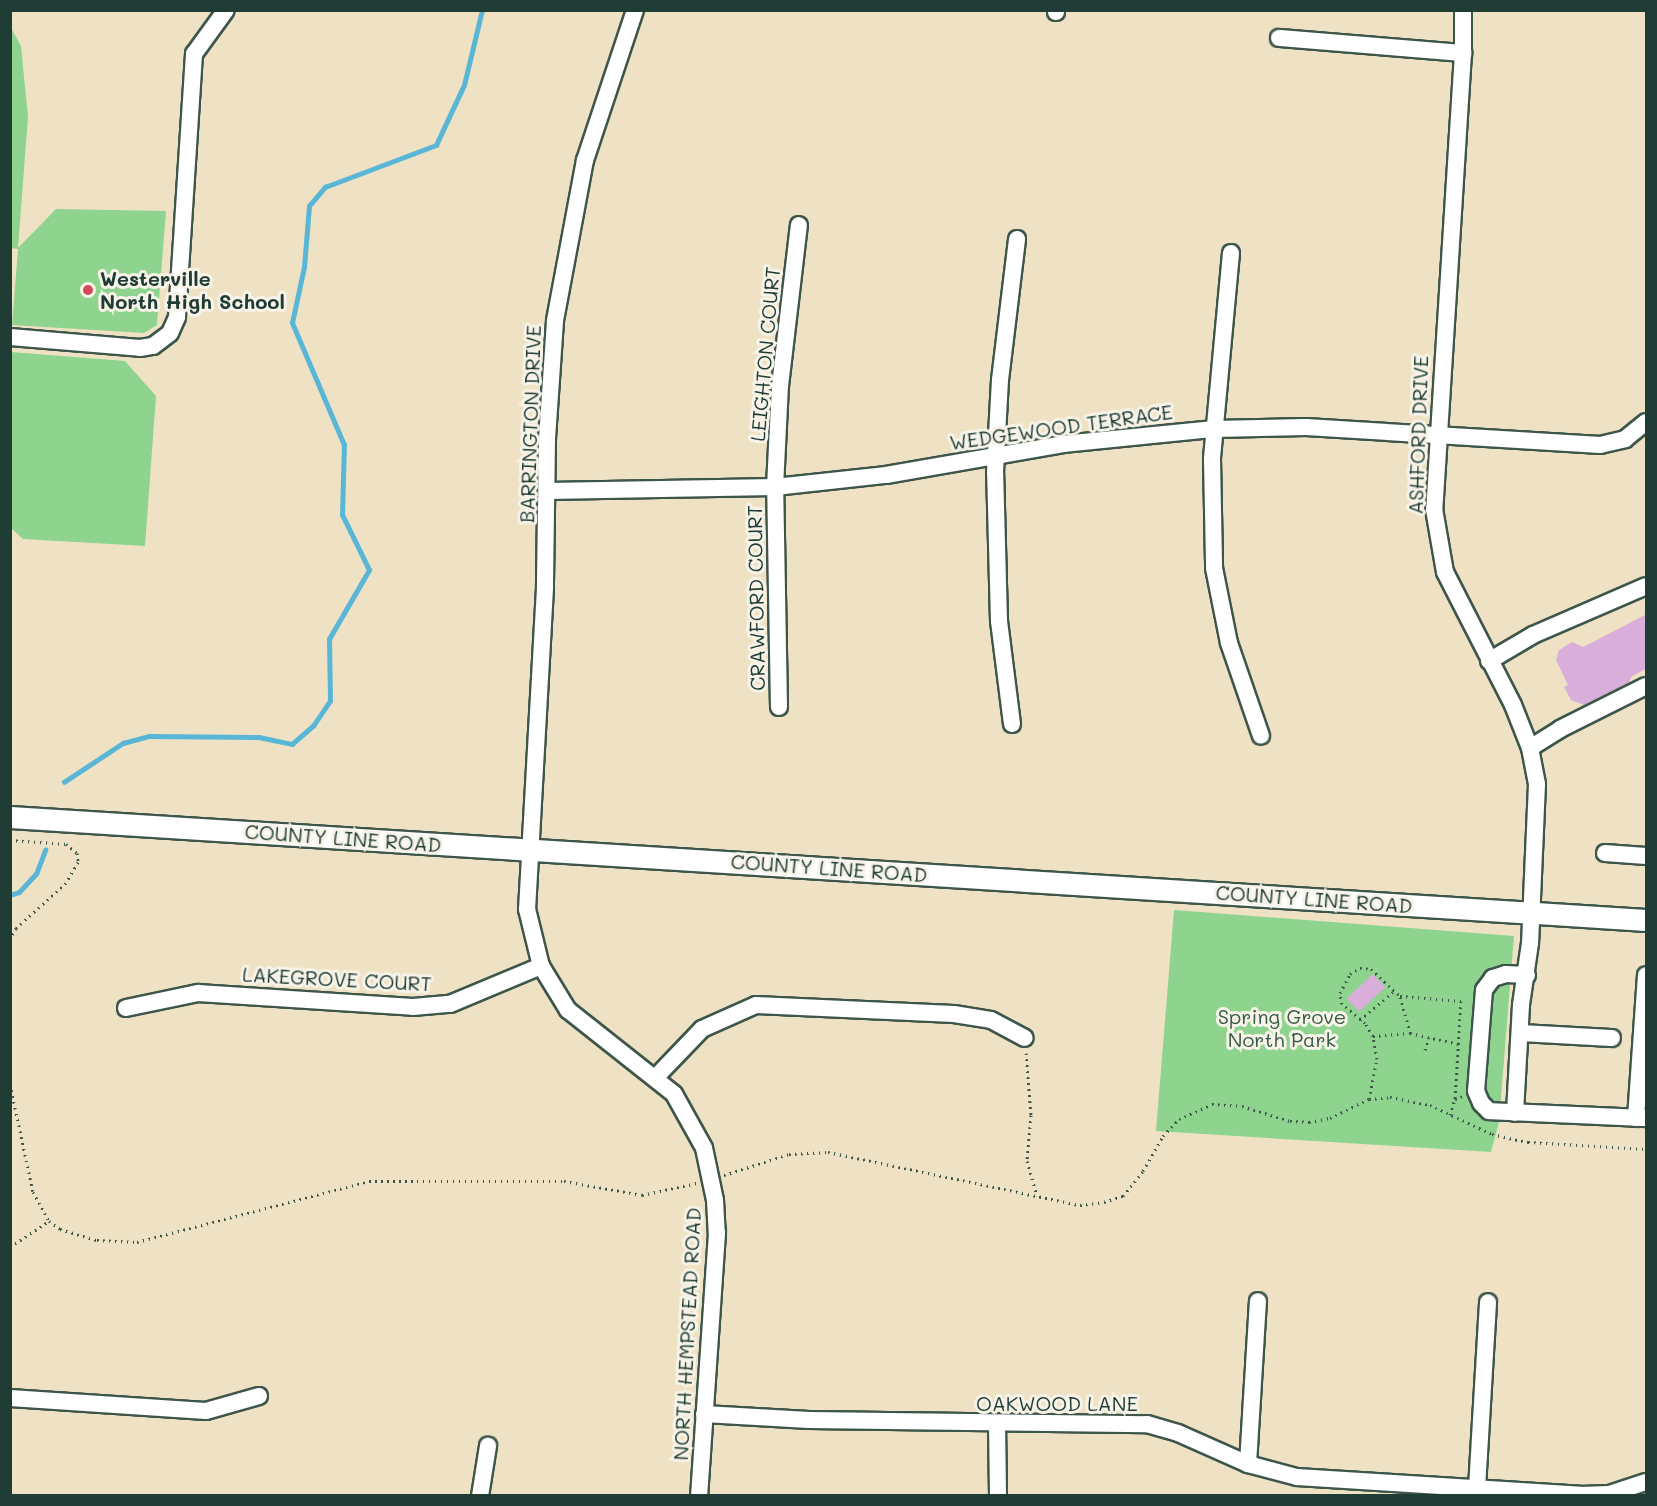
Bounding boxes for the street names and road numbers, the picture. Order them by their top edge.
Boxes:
street label: LEIGHTON COURT [745,266,785,442]
street label: BARRINGTON DRIVE [515,325,545,523]
street label: ASHFORD DRIVE [1403,355,1433,515]
street label: WEDGEWOOD TERRACE [948,399,1174,455]
street label: CRAWFORD COURT [742,505,770,691]
street label: COUNTY LINE ROAD [244,819,442,857]
street label: COUNTY LINE ROAD [730,849,928,887]
street label: COUNTY LINE ROAD [1215,880,1413,918]
street label: LAKEGROVE COURT [242,962,432,996]
street label: NORTH HEMPSTEAD ROAD [668,1207,706,1461]
street label: OAKWOOD LANE [976,1391,1138,1415]

